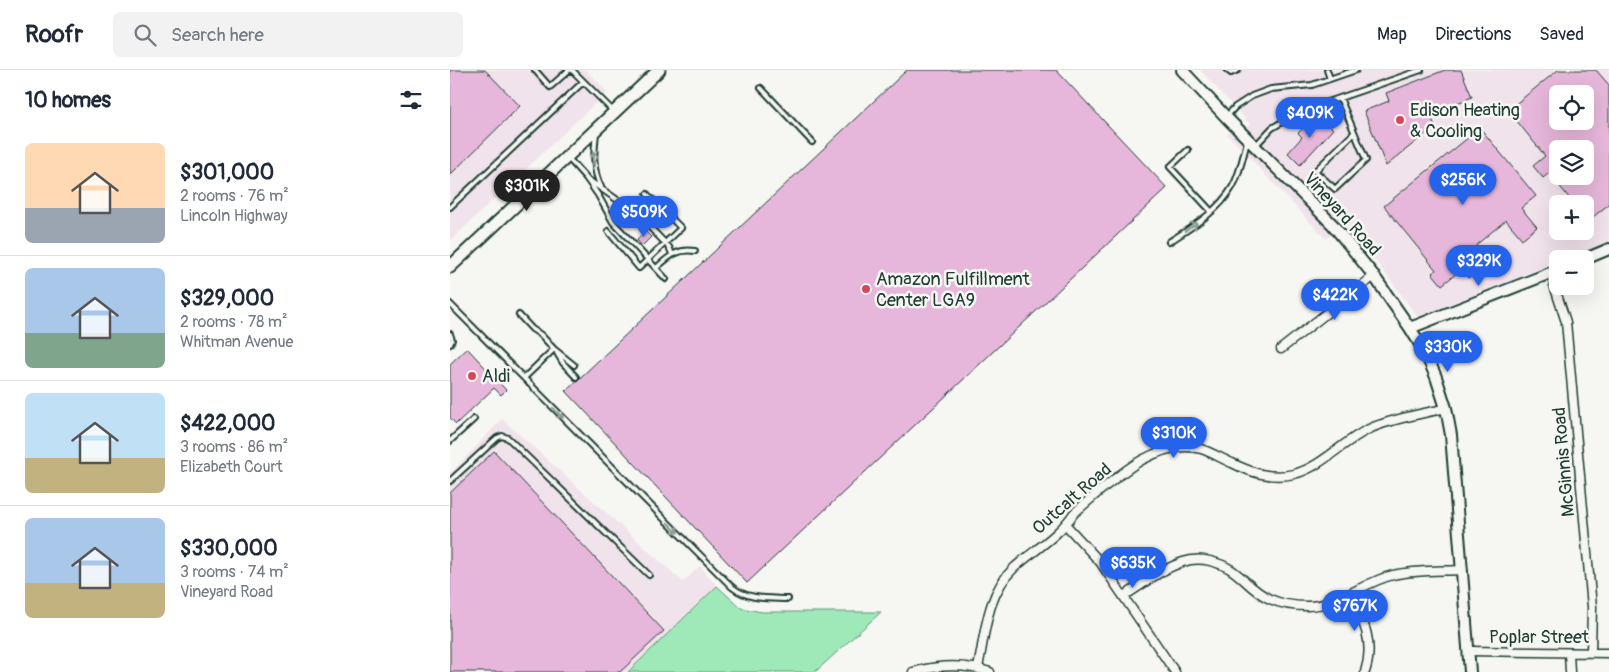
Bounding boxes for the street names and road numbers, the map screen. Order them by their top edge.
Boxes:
street label: Vineyard Road [1298,167,1386,261]
street label: McGinnis Road [1548,406,1580,518]
street label: Outcalt Road [1027,458,1117,540]
street label: Poplar Street [1489,626,1590,649]

